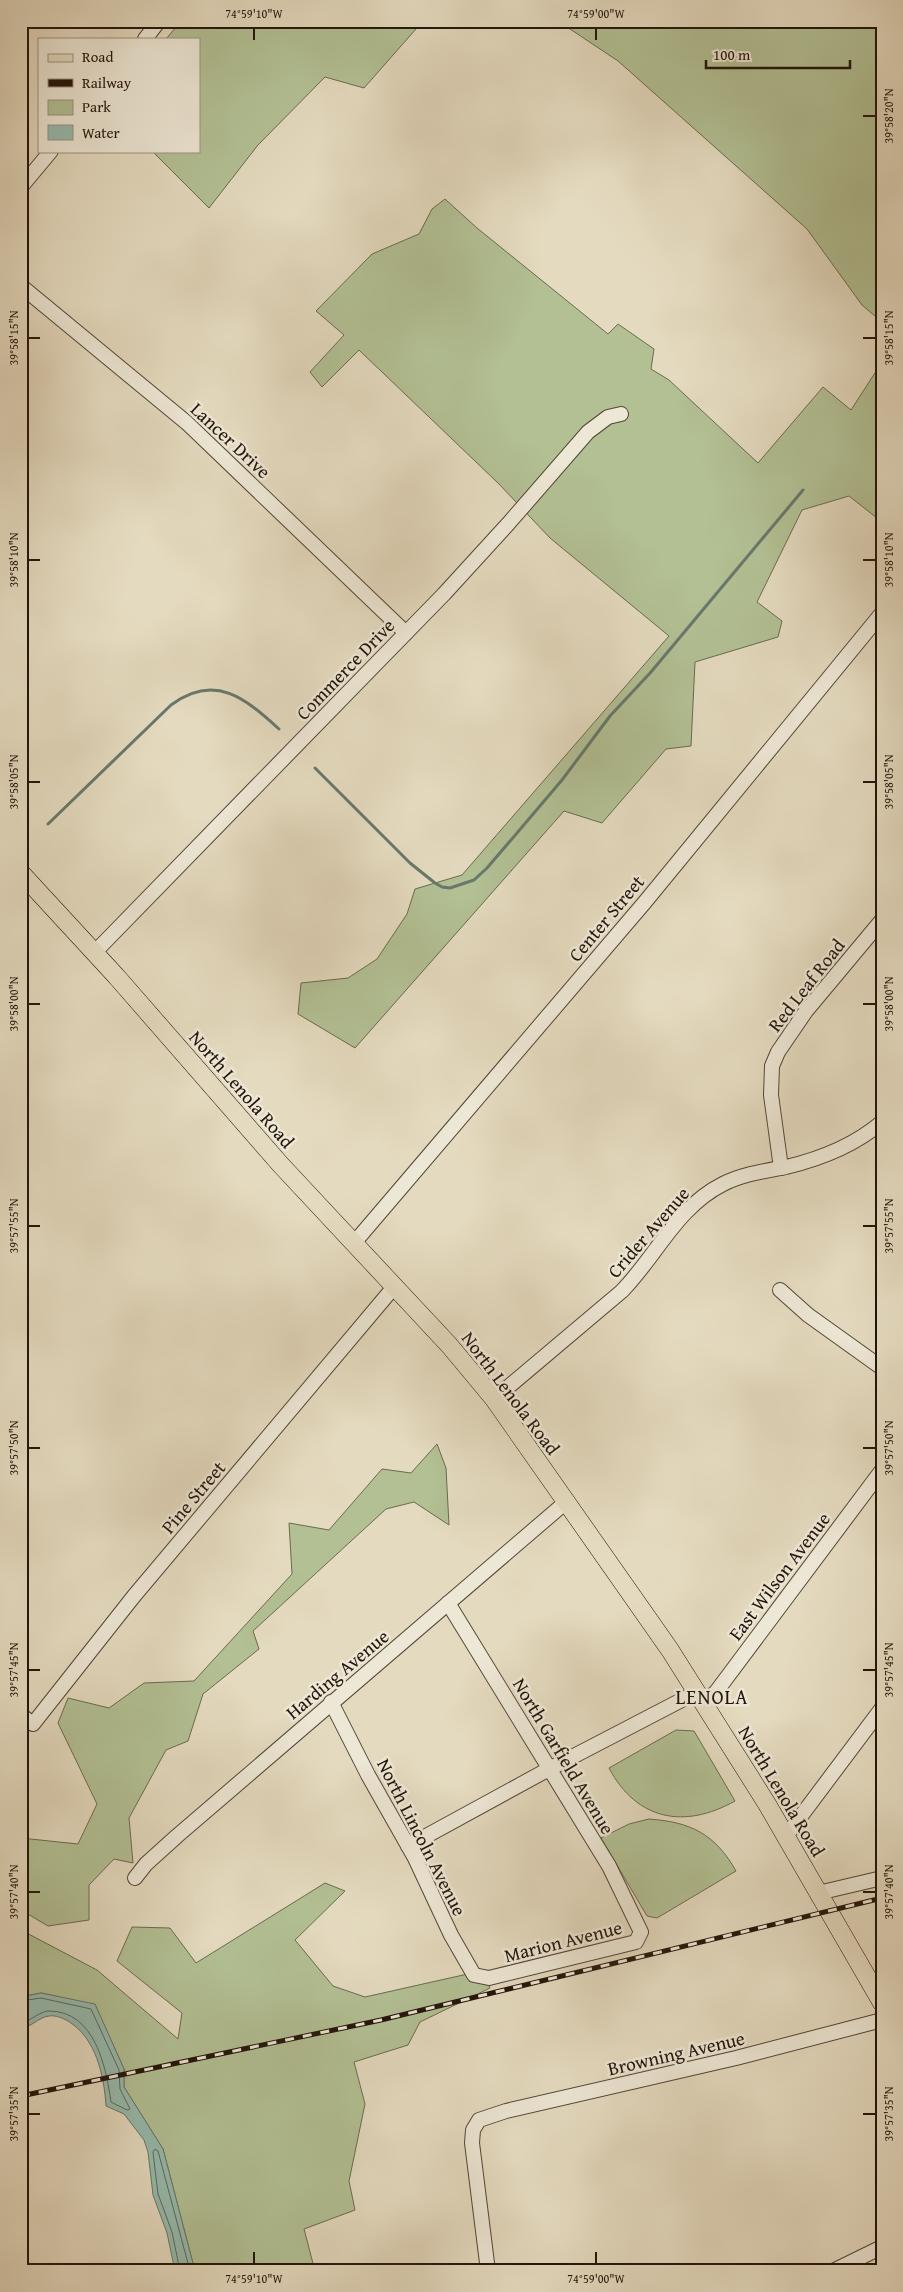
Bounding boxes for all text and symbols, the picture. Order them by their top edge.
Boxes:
text: 74°59'10"W [225,5,284,22]
text: 74°59'00"W [567,5,626,22]
legend [38,38,200,152]
scale bar [706,38,849,70]
text: 100 m [713,44,751,65]
text: Road [82,46,113,67]
text: Railway [82,72,132,93]
text: 39°58'20"N [880,88,897,144]
text: Park [82,96,111,117]
text: Water [82,122,120,143]
text: 39°58'15"N [5,310,22,366]
text: 39°58'15"N [880,310,897,366]
street label: Lancer Drive [185,395,277,485]
text: 39°58'10"N [5,532,22,588]
text: 39°58'10"N [880,532,897,588]
street label: Commerce Drive [289,612,401,726]
text: 39°58'05"N [5,754,22,810]
text: 39°58'05"N [880,754,897,810]
street label: Center Street [561,868,651,967]
street label: Red Leaf Road [761,932,852,1038]
text: 39°58'00"N [5,976,22,1032]
text: 39°58'00"N [880,976,897,1032]
street label: North Lenola Road [183,1024,302,1155]
street label: Crider Avenue [600,1180,696,1284]
text: 39°57'55"N [5,1198,22,1254]
text: 39°57'55"N [880,1198,897,1254]
street label: North Lenola Road [455,1325,567,1461]
text: 39°57'50"N [5,1420,22,1476]
text: 39°57'50"N [880,1420,897,1476]
street label: Pine Street [154,1454,232,1539]
street label: East Wilson Avenue [721,1506,837,1646]
street label: Harding Avenue [279,1622,395,1726]
text: 39°57'45"N [5,1642,22,1698]
text: 39°57'45"N [880,1642,897,1698]
street label: North Garfield Avenue [506,1673,622,1840]
district label: LENOLA [676,1682,748,1711]
street label: North Lenola Road [732,1720,833,1862]
street label: North Lincoln Avenue [370,1753,474,1921]
text: 39°57'40"N [5,1864,22,1920]
text: 39°57'40"N [880,1864,897,1920]
street label: Marion Avenue [501,1913,625,1969]
street label: Browning Avenue [605,2024,747,2082]
text: 39°57'35"N [5,2086,22,2142]
text: 39°57'35"N [880,2086,897,2142]
text: 74°59'10"W [225,2270,284,2287]
text: 74°59'00"W [567,2270,626,2287]

